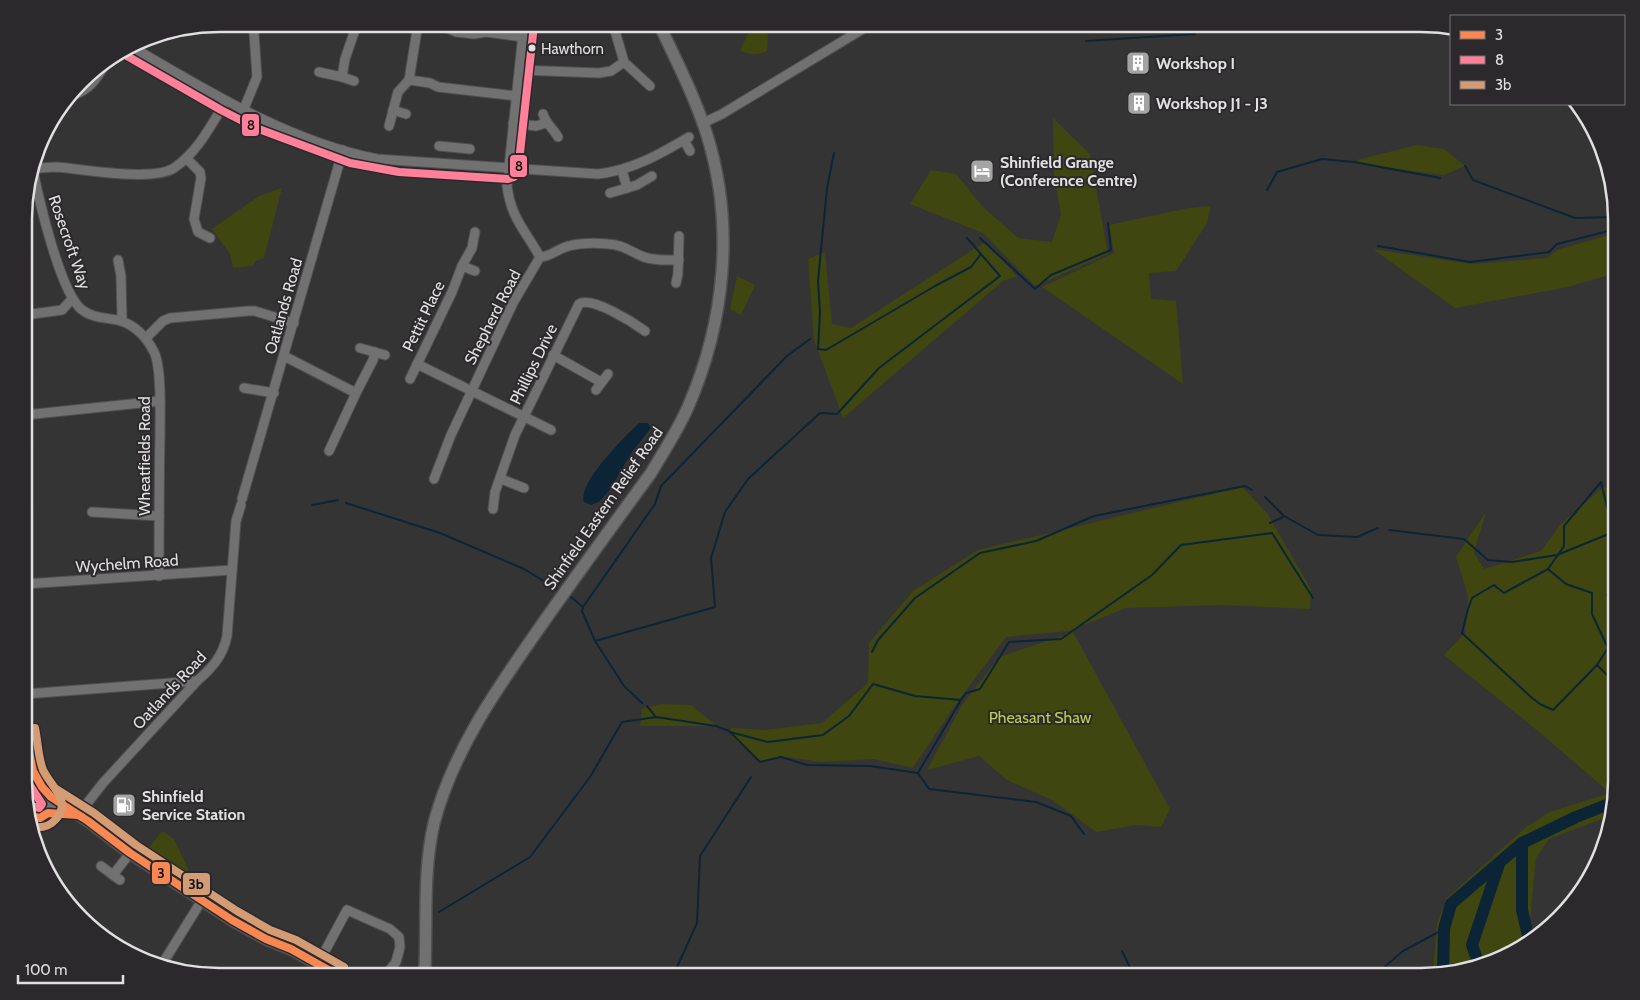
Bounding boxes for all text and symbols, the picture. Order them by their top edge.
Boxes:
legend [1450,15,1625,105]
text: 3 [1495,26,1503,44]
place label: Hawthorn [541,40,604,58]
marker: Hawthorn [527,43,537,53]
building icon: Workshop I [1125,50,1151,76]
text: 8 [1495,51,1504,69]
place label: Workshop I [1156,54,1235,73]
text: 3b [1495,76,1511,94]
building icon: Workshop J1 - J3 [1126,90,1152,116]
place label: Workshop J1 - J3 [1156,94,1268,113]
line badge: 8 [241,113,260,137]
text: 8 [247,116,255,134]
place label: Shinfield Grange (Conference Centre) [1000,153,1137,190]
line badge: 8 [509,154,528,178]
text: 8 [515,157,523,175]
hotel icon: Shinfield Grange (Conference Centre) [969,158,995,184]
street label: Rosecroft Way [45,193,94,292]
street label: Oatlands Road [261,256,306,356]
street label: Shepherd Road [460,267,524,368]
street label: Pettit Place [398,278,449,355]
street label: Phillips Drive [506,321,561,408]
street label: Wheatfields Road [135,396,154,516]
street label: Shinfield Eastern Relief Road [540,423,667,593]
street label: Wychelm Road [75,550,179,577]
street label: Oatlands Road [129,648,210,733]
park label: Pheasant Shaw [989,708,1092,727]
place label: Shinfield Service Station [142,787,245,824]
fuel station icon: Shinfield Service Station [111,792,137,818]
line badge: 3 [151,861,171,885]
text: 3 [157,864,165,882]
line badge: 3b [182,872,211,896]
text: 3b [188,875,204,893]
scale bar [18,952,122,984]
text: 100 m [25,961,67,979]

